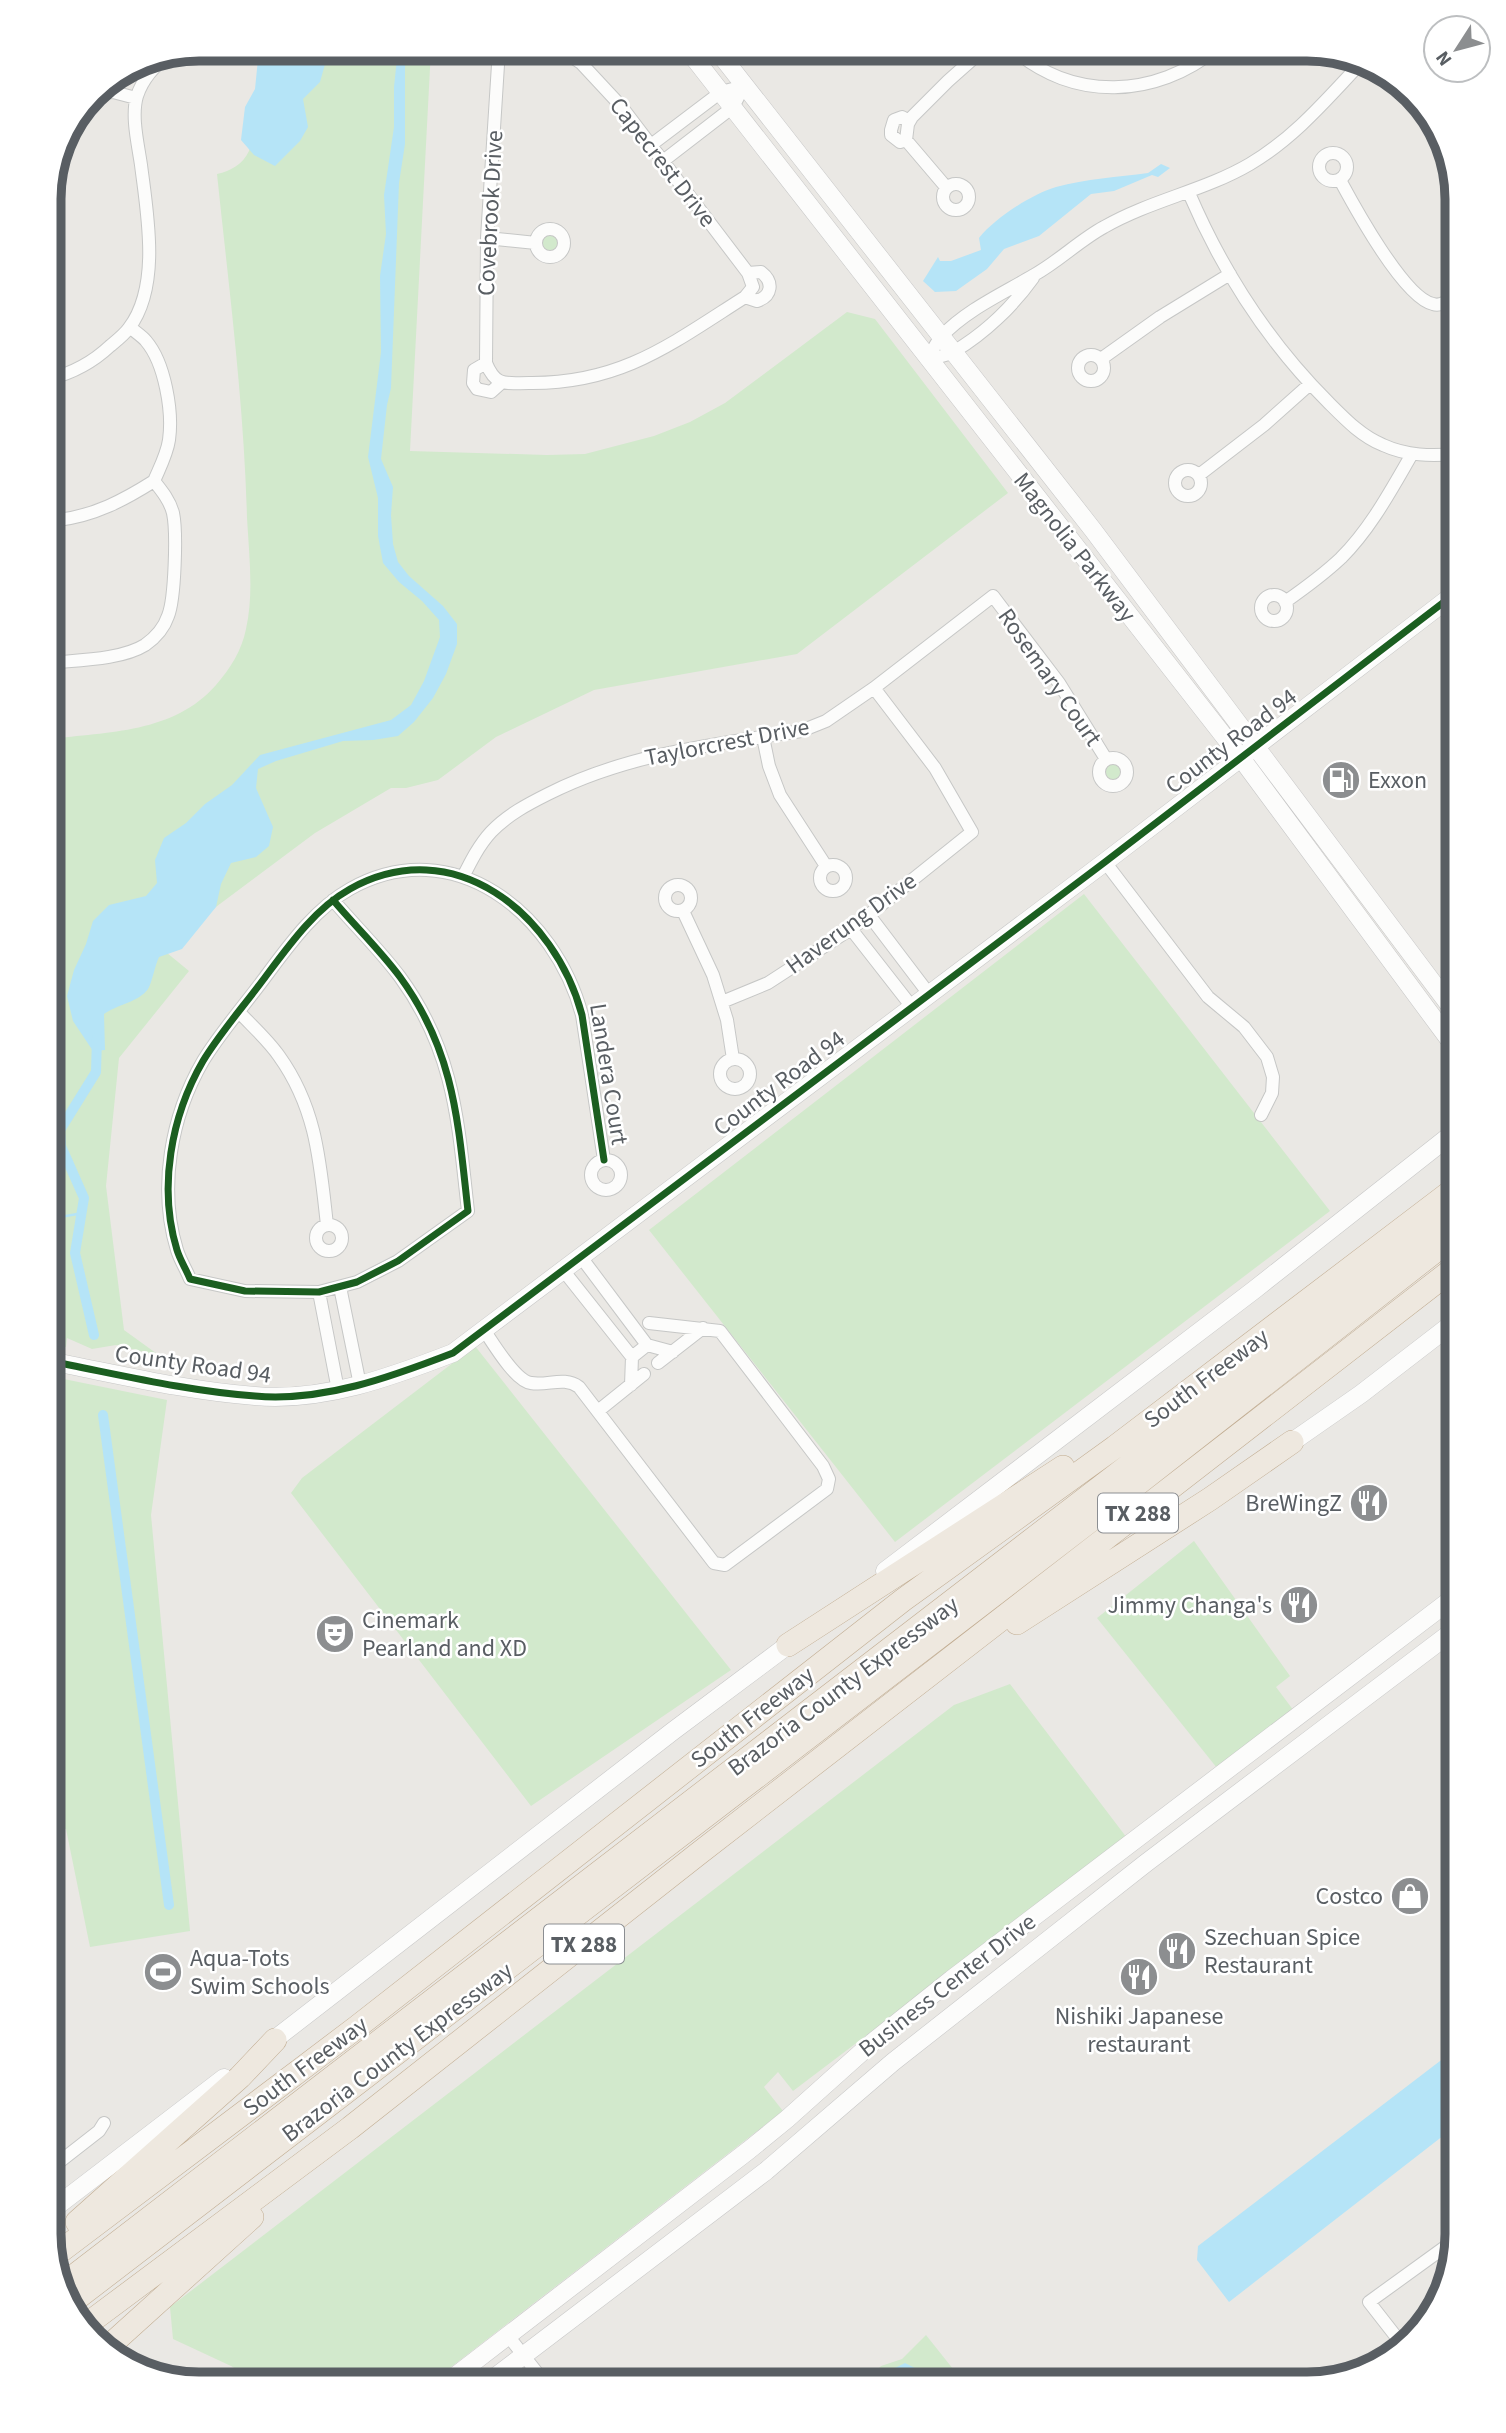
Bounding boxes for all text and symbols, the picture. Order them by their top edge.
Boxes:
north arrow [1422,14,1492,84]
text: N [1430,45,1459,71]
street label: Capecrest Drive [601,90,725,235]
street label: Covebrook Drive [469,129,512,297]
street label: Magnolia Parkway [1005,465,1144,630]
street label: Rosemary Court [989,601,1110,753]
street label: County Road 94 [1158,680,1305,803]
street label: Taylorcrest Drive [642,709,812,776]
fuel station icon: Exxon [1320,759,1362,801]
place label: Exxon [1368,763,1427,798]
street label: Haverung Drive [779,864,924,983]
street label: Landera Court [580,1001,637,1147]
street label: County Road 94 [706,1022,853,1145]
street label: South Freeway [1136,1320,1276,1437]
street label: County Road 94 [113,1336,273,1393]
restaurant icon: BreWingZ [1348,1482,1390,1524]
place label: BreWingZ [1245,1486,1342,1521]
road number: TX 288 [1098,1494,1178,1532]
restaurant icon: Jimmy Changa's [1278,1584,1320,1626]
street label: Brazoria County Expressway [720,1588,966,1785]
place label: Jimmy Changa's [1107,1588,1272,1623]
place label: Cinemark Pearland and XD [362,1603,527,1666]
theatre icon: Cinemark Pearland and XD [314,1613,356,1655]
street label: South Freeway [683,1658,822,1777]
shop icon: Costco [1389,1875,1431,1917]
place label: Costco [1316,1879,1383,1914]
street label: Business Center Drive [851,1905,1043,2066]
place label: Szechuan Spice Restaurant [1204,1920,1360,1983]
road number: TX 288 [544,1924,624,1964]
restaurant icon: Szechuan Spice Restaurant [1156,1930,1198,1972]
place label: Aqua-Tots Swim Schools [190,1941,330,2004]
sports icon: Aqua-Tots Swim Schools [142,1951,184,1993]
street label: Brazoria County Expressway [274,1954,520,2151]
restaurant icon: Nishiki Japanese restaurant [1118,1956,1160,1998]
place label: Nishiki Japanese restaurant [1055,1999,1223,2062]
street label: South Freeway [235,2008,375,2125]

